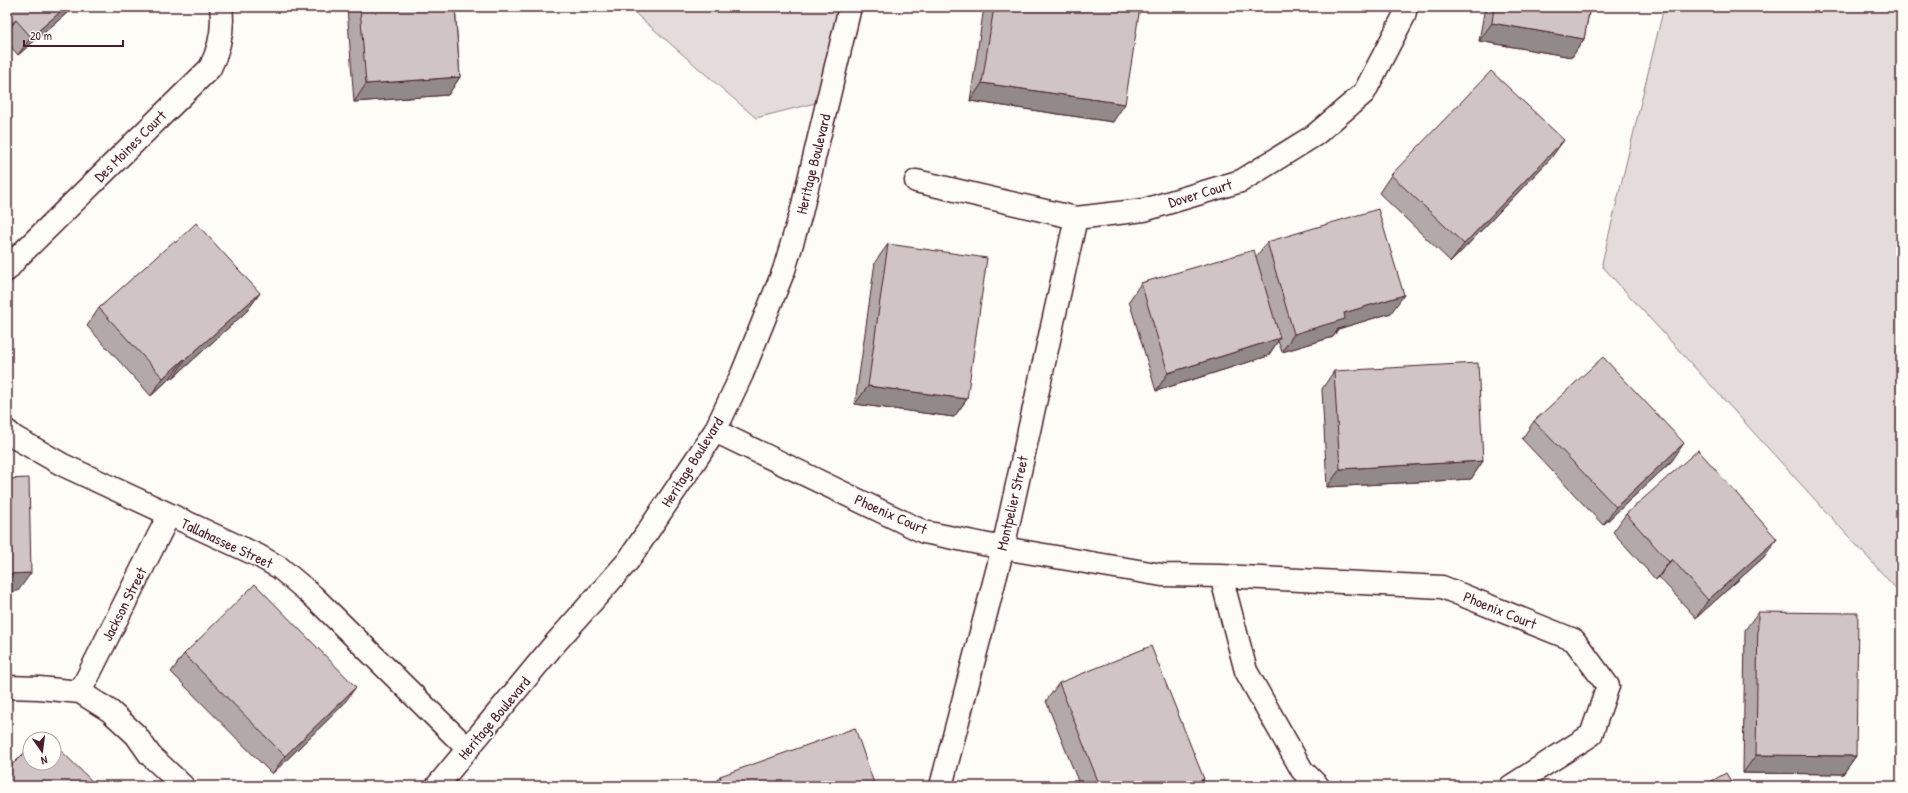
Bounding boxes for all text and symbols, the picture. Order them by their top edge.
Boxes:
scale bar [24,22,123,48]
text: 20 m [30,27,52,44]
street label: Des Moines Court [89,105,171,187]
street label: Heritage Boulevard [790,112,836,216]
street label: Dover Court [1166,173,1235,213]
street label: Heritage Boulevard [656,413,728,511]
street label: Montpelier Street [991,453,1033,553]
street label: Phoenix Court [852,489,931,540]
street label: Tallahassee Street [178,513,277,574]
street label: Jackson Street [96,563,152,645]
street label: Phoenix Court [1460,586,1540,634]
street label: Heritage Boulevard [453,672,535,764]
north arrow [22,731,62,771]
text: N [40,753,49,768]

